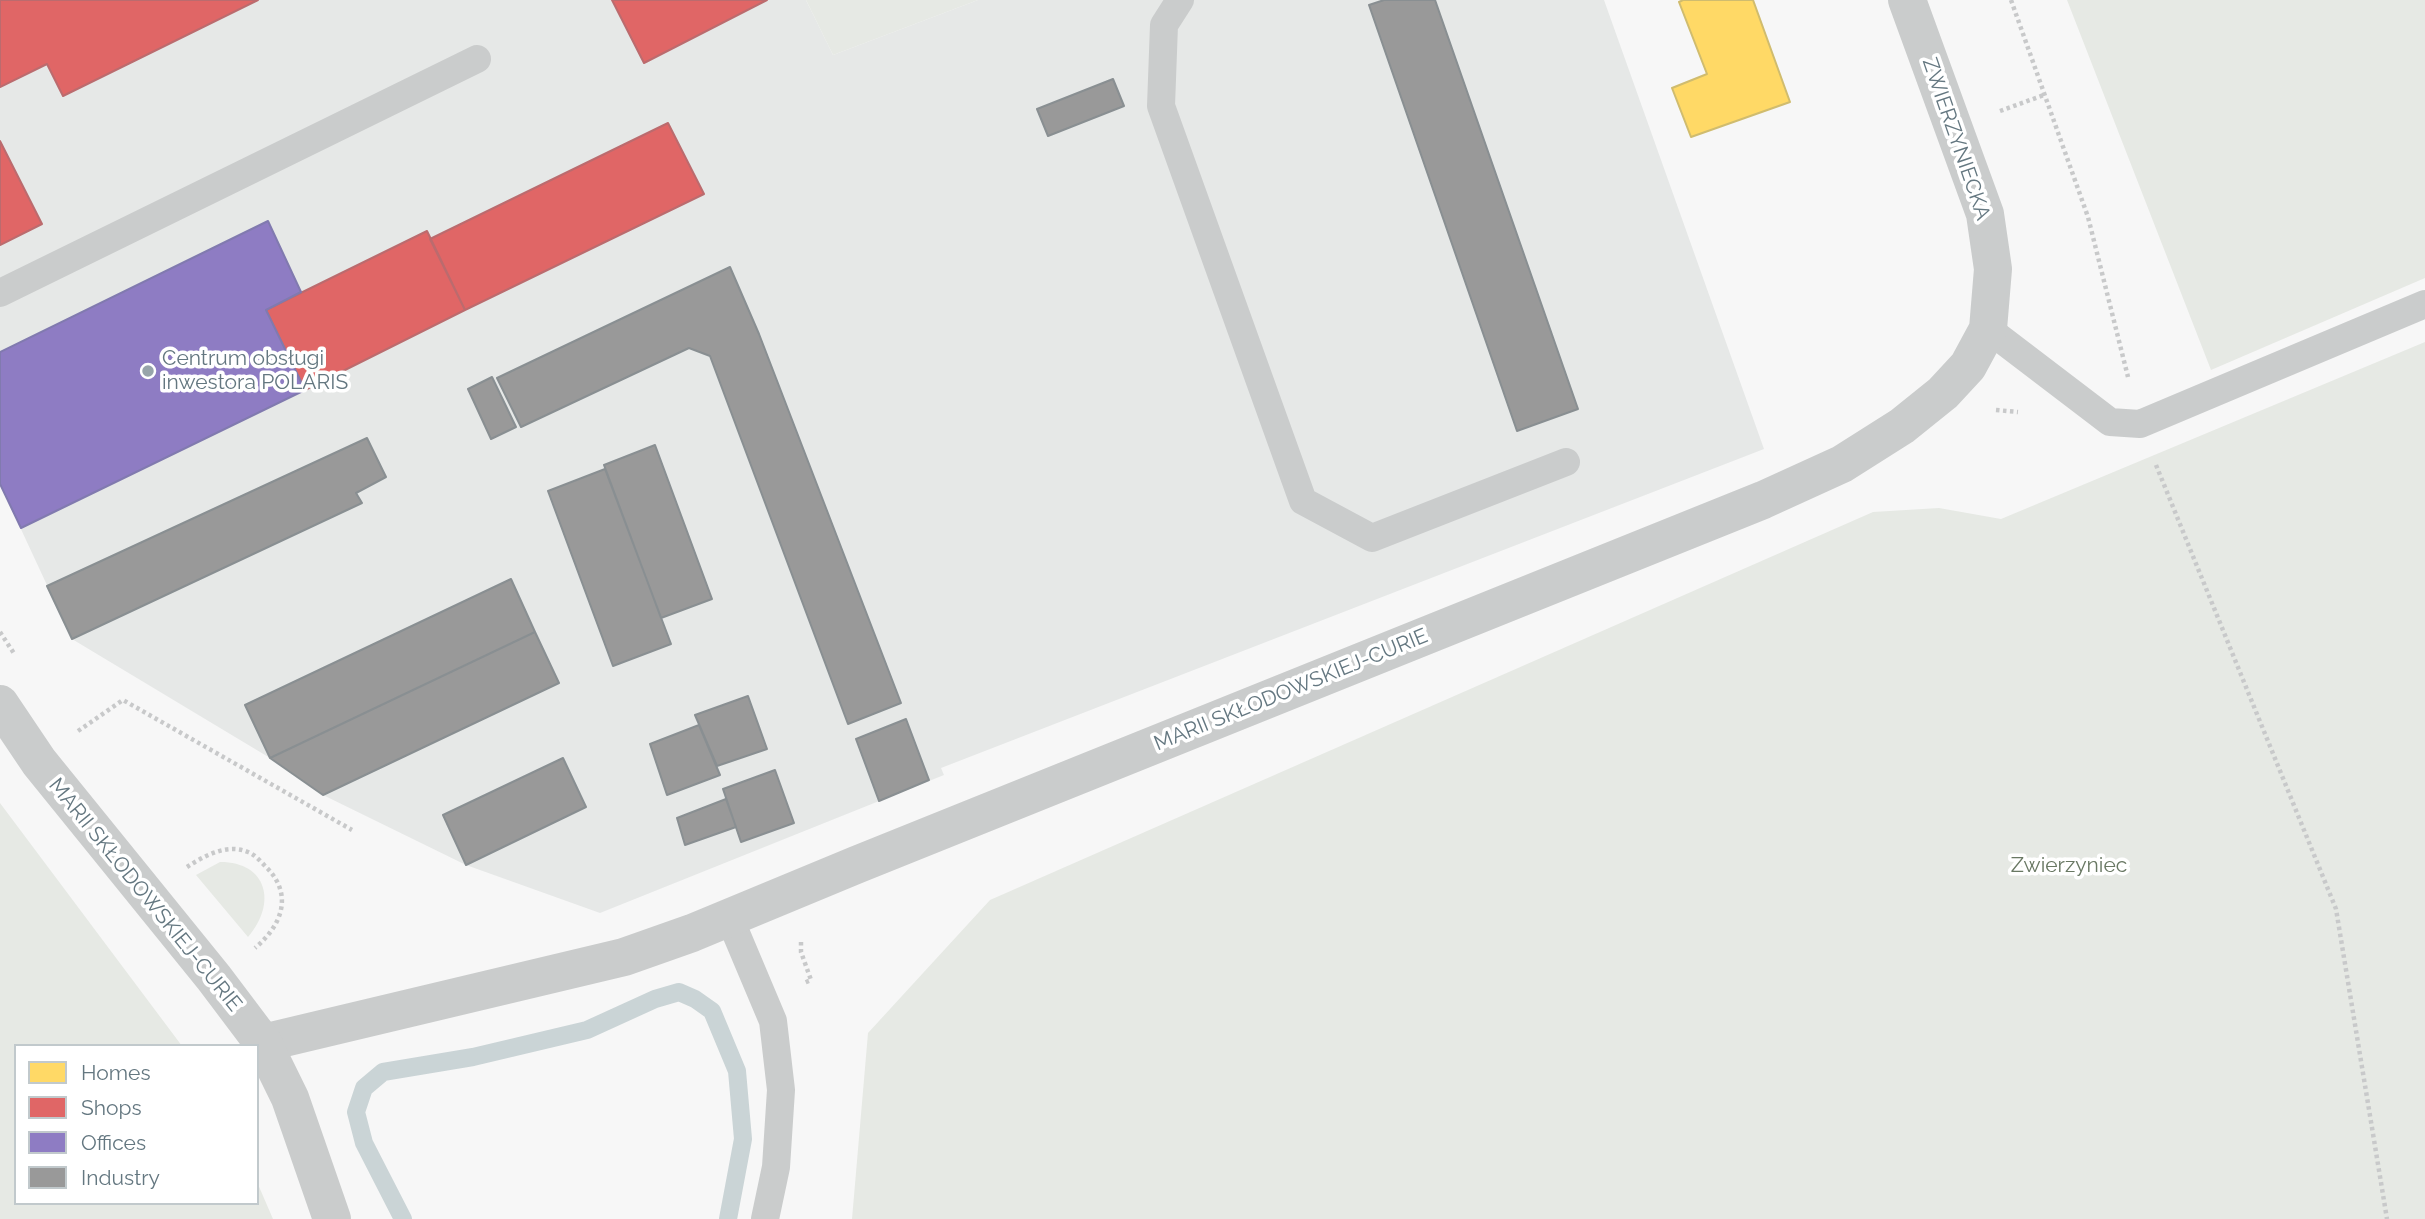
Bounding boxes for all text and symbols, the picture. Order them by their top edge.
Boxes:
street label: ZWIERZYNIECKA [1916,55,1996,223]
place label: Centrum obsługi inwestora POLARIS [162,346,348,396]
marker: Centrum obsługi inwestora POLARIS [140,363,156,379]
street label: MARII SKŁODOWSKIEJ-CURIE [1150,623,1432,757]
street label: MARII SKŁODOWSKIEJ-CURIE [43,773,247,1017]
park label: Zwierzyniec [2011,853,2127,879]
legend [14,1044,259,1205]
text: Homes [81,1060,151,1085]
text: Shops [81,1095,142,1120]
text: Offices [81,1130,146,1155]
text: Industry [81,1165,160,1190]

